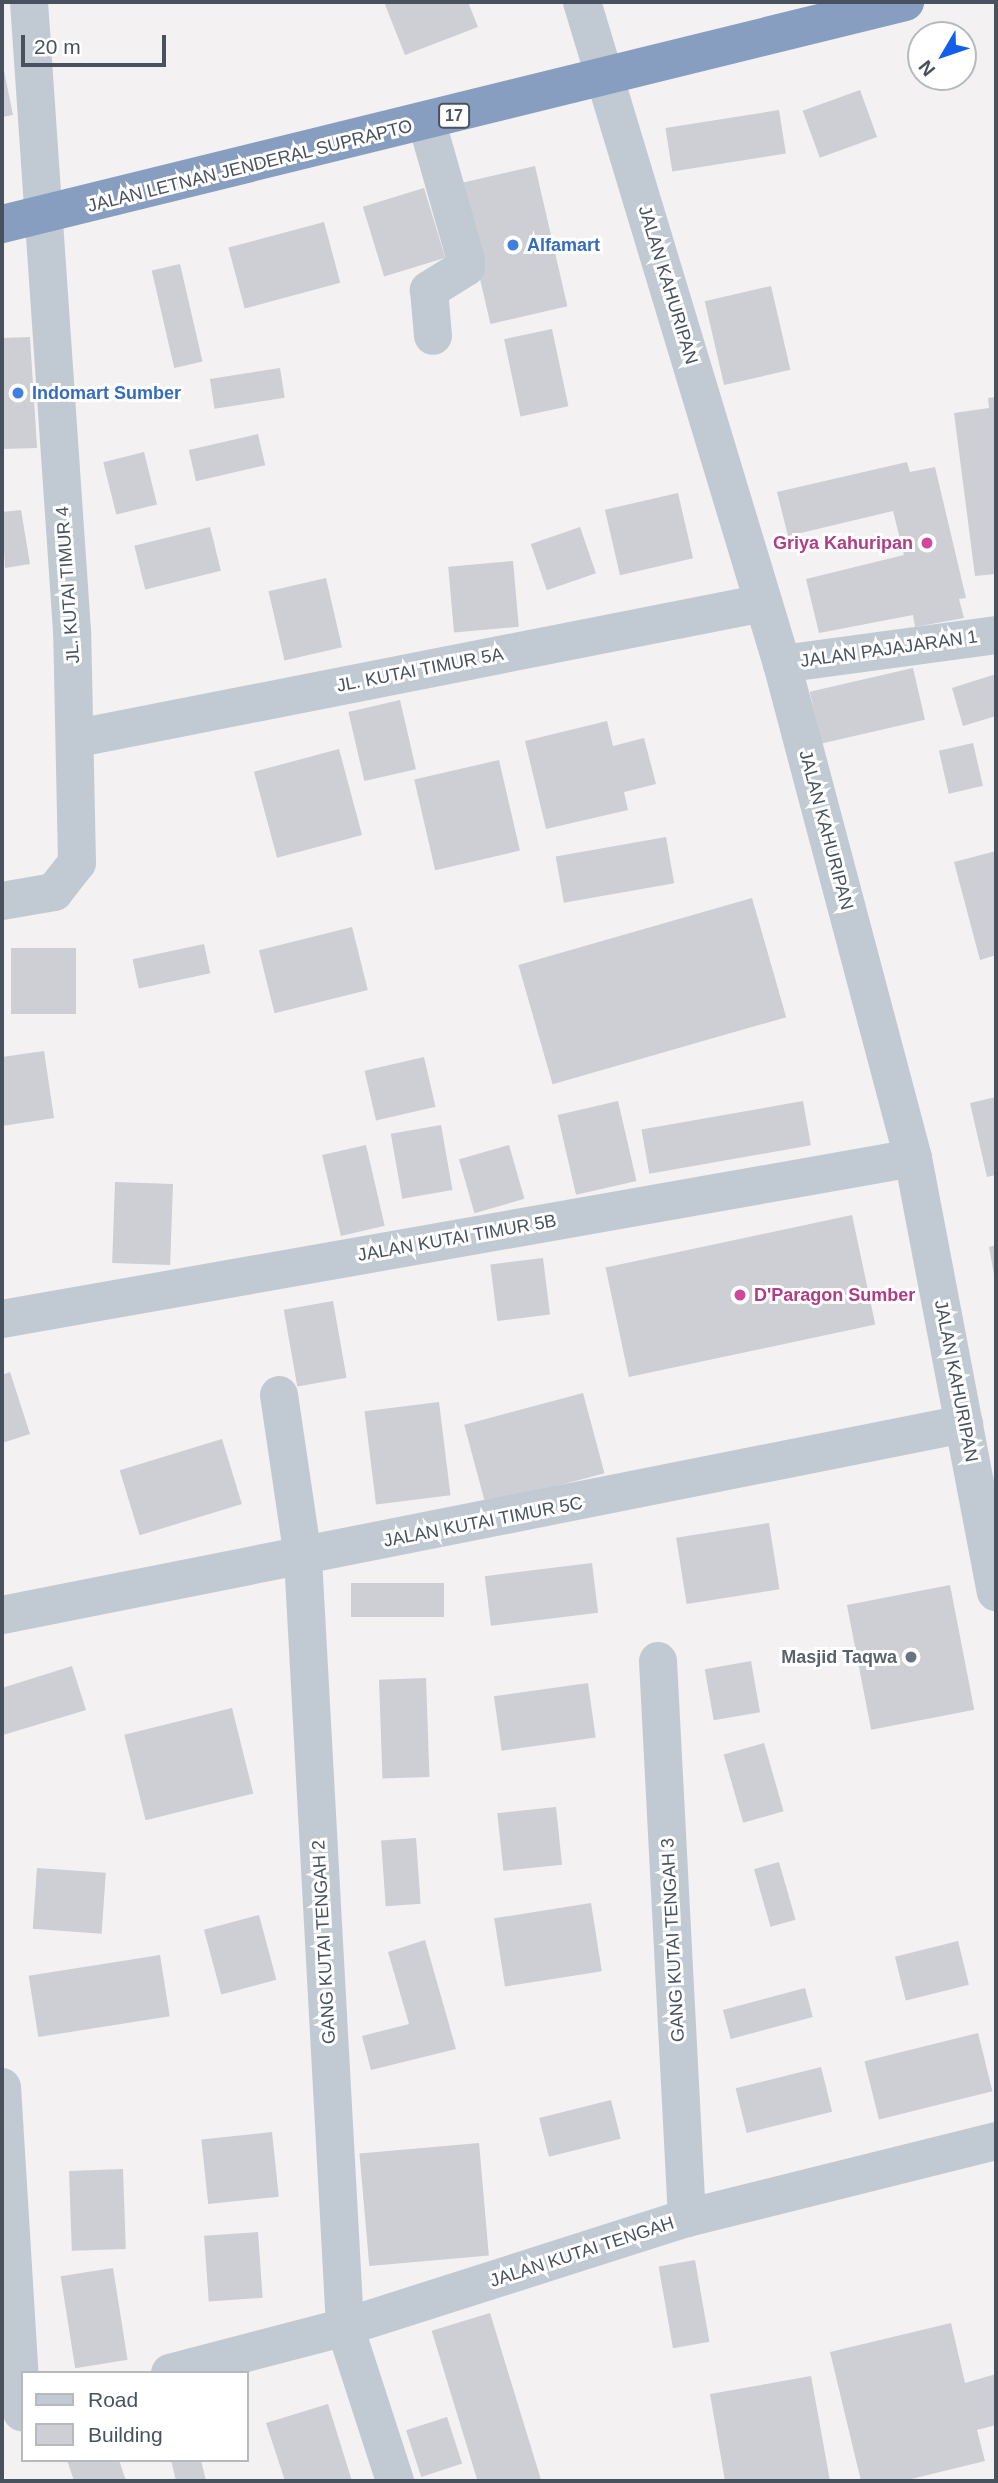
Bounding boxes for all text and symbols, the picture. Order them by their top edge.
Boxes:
scale bar [24,21,170,65]
north arrow [907,21,977,91]
text: 20 m [34,35,81,58]
text: N [914,56,939,80]
road number: 17 [436,104,472,128]
street label: JALAN LETNAN JENDERAL SUPRAPTO [85,115,415,217]
street label: JALAN KAHURIPAN [634,203,702,367]
place label: Alfamart [527,234,600,256]
marker: Alfamart [505,237,521,253]
place label: Indomart Sumber [32,382,181,404]
marker: Indomart Sumber [10,385,26,401]
street label: JL. KUTAI TIMUR 4 [52,506,84,664]
place label: Griya Kahuripan [773,532,913,554]
marker: Griya Kahuripan [919,535,935,551]
street label: JALAN PAJAJARAN 1 [799,626,979,672]
street label: JL. KUTAI TIMUR 5A [335,643,505,697]
street label: JALAN KAHURIPAN [794,748,858,912]
street label: JALAN KUTAI TIMUR 5B [356,1210,558,1266]
place label: D'Paragon Sumber [754,1284,915,1306]
marker: D'Paragon Sumber [732,1287,748,1303]
street label: JALAN KAHURIPAN [930,1298,982,1464]
street label: JALAN KUTAI TIMUR 5C [381,1492,585,1552]
place label: Masjid Taqwa [781,1646,897,1668]
marker: Masjid Taqwa [903,1649,919,1665]
street label: GANG KUTAI TENGAH 3 [657,1837,689,2043]
street label: GANG KUTAI TENGAH 2 [308,1839,340,2045]
street label: JALAN KUTAI TENGAH [487,2212,677,2292]
legend [21,2371,248,2462]
text: Road [88,2388,138,2411]
text: Building [88,2423,163,2446]

